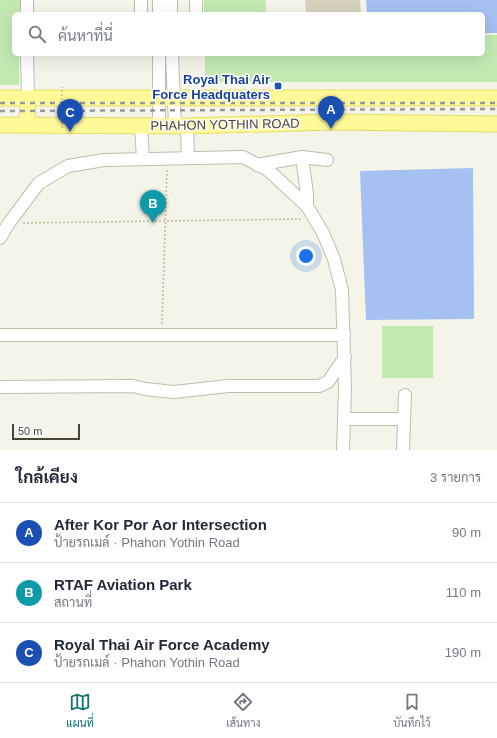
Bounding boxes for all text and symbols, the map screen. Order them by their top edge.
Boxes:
search box [12,12,485,56]
icon: search [26,23,48,45]
text: ค้นหาที่นี่ [58,27,113,44]
place label: Royal Thai Air Force Headquaters [152,72,270,102]
marker: Royal Thai Air Force Headquaters [273,81,283,91]
pin: A [318,96,344,129]
pin: C [57,99,83,132]
street label: PHAHON YOTHIN ROAD [150,116,300,133]
pin: B [140,190,166,223]
your location [296,246,316,266]
scale bar [12,422,80,441]
text: 50 m [18,425,42,437]
text: ใกล้เคียง [16,468,78,487]
text: 3 รายการ [430,470,481,485]
text: After Kor Por Aor Intersection [54,516,267,533]
text: A [24,525,34,540]
text: 90 m [452,525,481,540]
text: ป้ายรถเมล์ · Phahon Yothin Road [54,535,240,550]
text: RTAF Aviation Park [54,576,192,593]
text: B [24,585,34,600]
text: 110 m [446,585,481,600]
text: สถานที่ [54,595,92,610]
text: Royal Thai Air Force Academy [54,636,270,653]
text: C [24,645,34,660]
text: 190 m [445,645,481,660]
text: ป้ายรถเมล์ · Phahon Yothin Road [54,655,240,670]
tab: แผนที่ [66,691,94,730]
tab: เส้นทาง [226,691,261,730]
tab: บันทึกไว้ [393,691,431,730]

